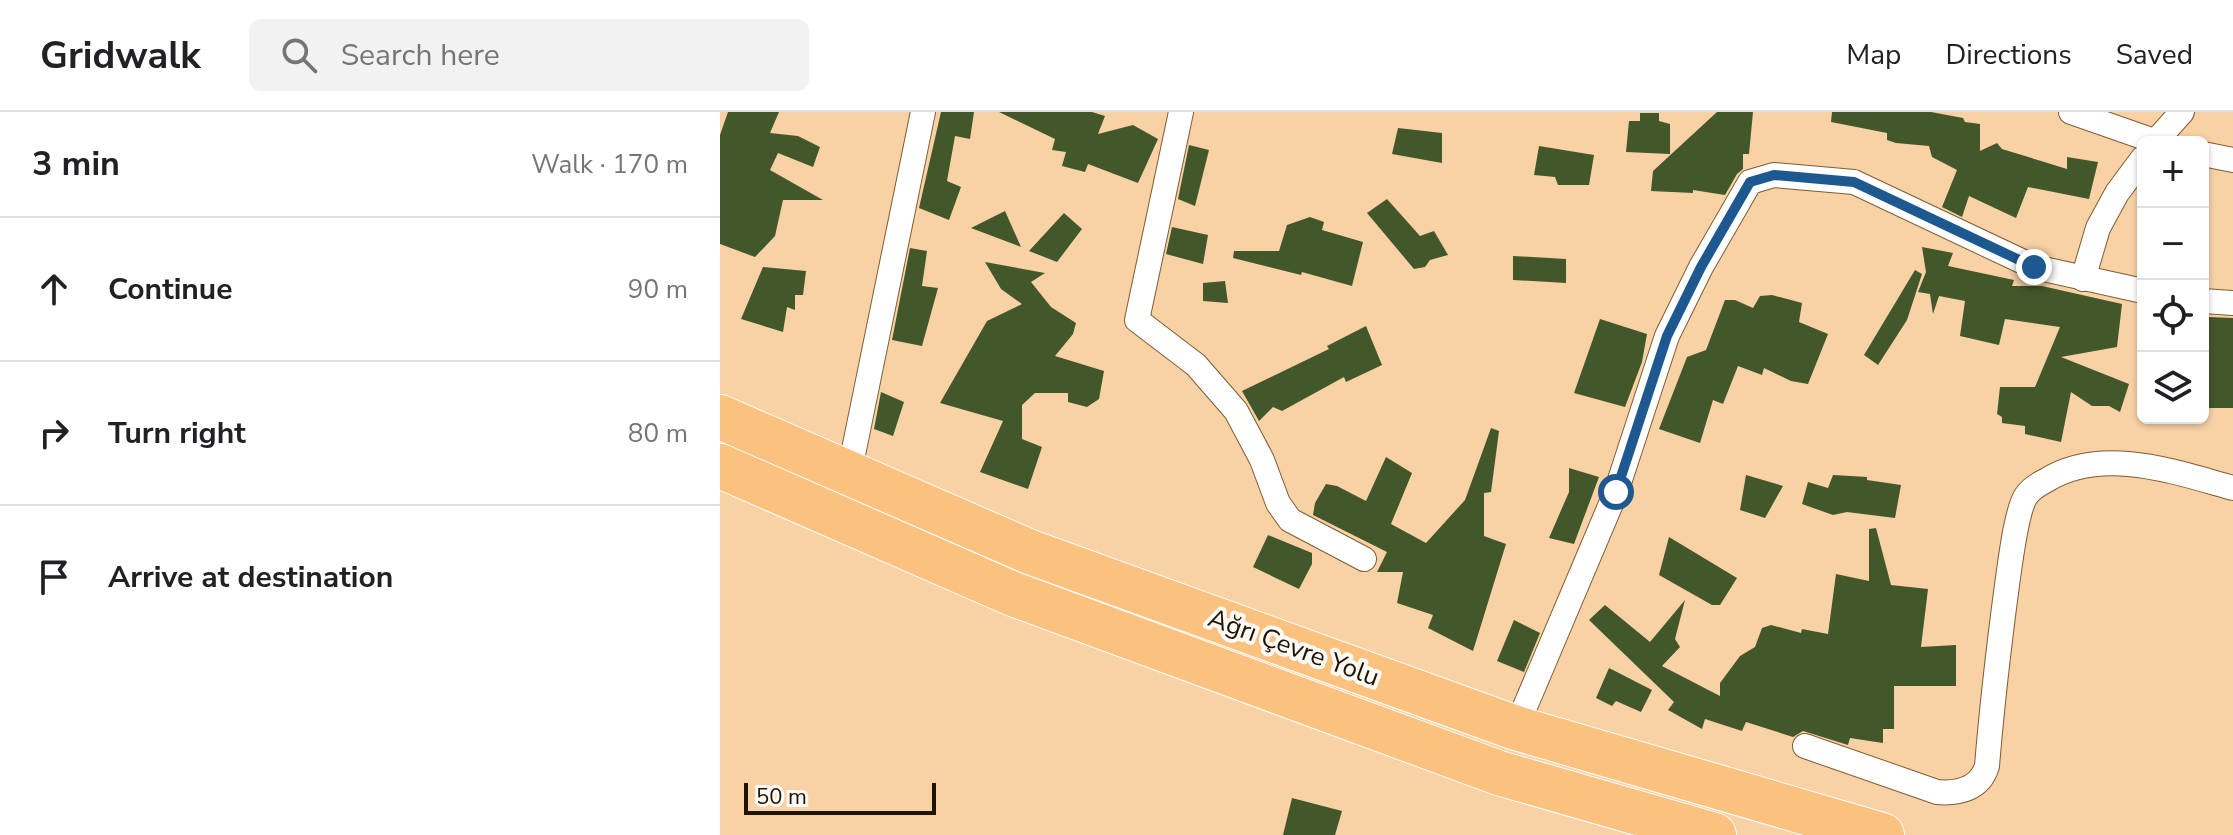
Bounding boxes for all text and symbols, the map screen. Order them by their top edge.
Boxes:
search box [249,19,809,91]
text: Gridwalk [40,30,201,81]
icon: search [277,33,321,77]
text: Search here [341,35,500,76]
text: Map [1846,36,1901,74]
text: Directions [1945,36,2072,74]
text: Saved [2116,36,2193,74]
map controls [2137,136,2209,424]
button: + [2137,136,2209,208]
text: 3 min [32,141,120,187]
text: Walk · 170 m [531,147,688,182]
button: − [2137,208,2209,280]
route end [2016,249,2052,285]
icon: ahead [32,267,76,311]
text: Continue [108,269,233,310]
text: 90 m [628,272,688,307]
button: locate [2137,280,2209,352]
button: layers [2137,352,2209,424]
icon: right [32,411,76,455]
text: Turn right [108,413,246,454]
text: 80 m [628,416,688,451]
route start [1598,474,1634,510]
icon: arrive [32,555,76,599]
text: Arrive at destination [108,557,393,598]
street label: Ağrı Çevre Yolu [1203,600,1384,695]
scale bar [744,779,936,815]
text: 50 m [756,782,807,812]

